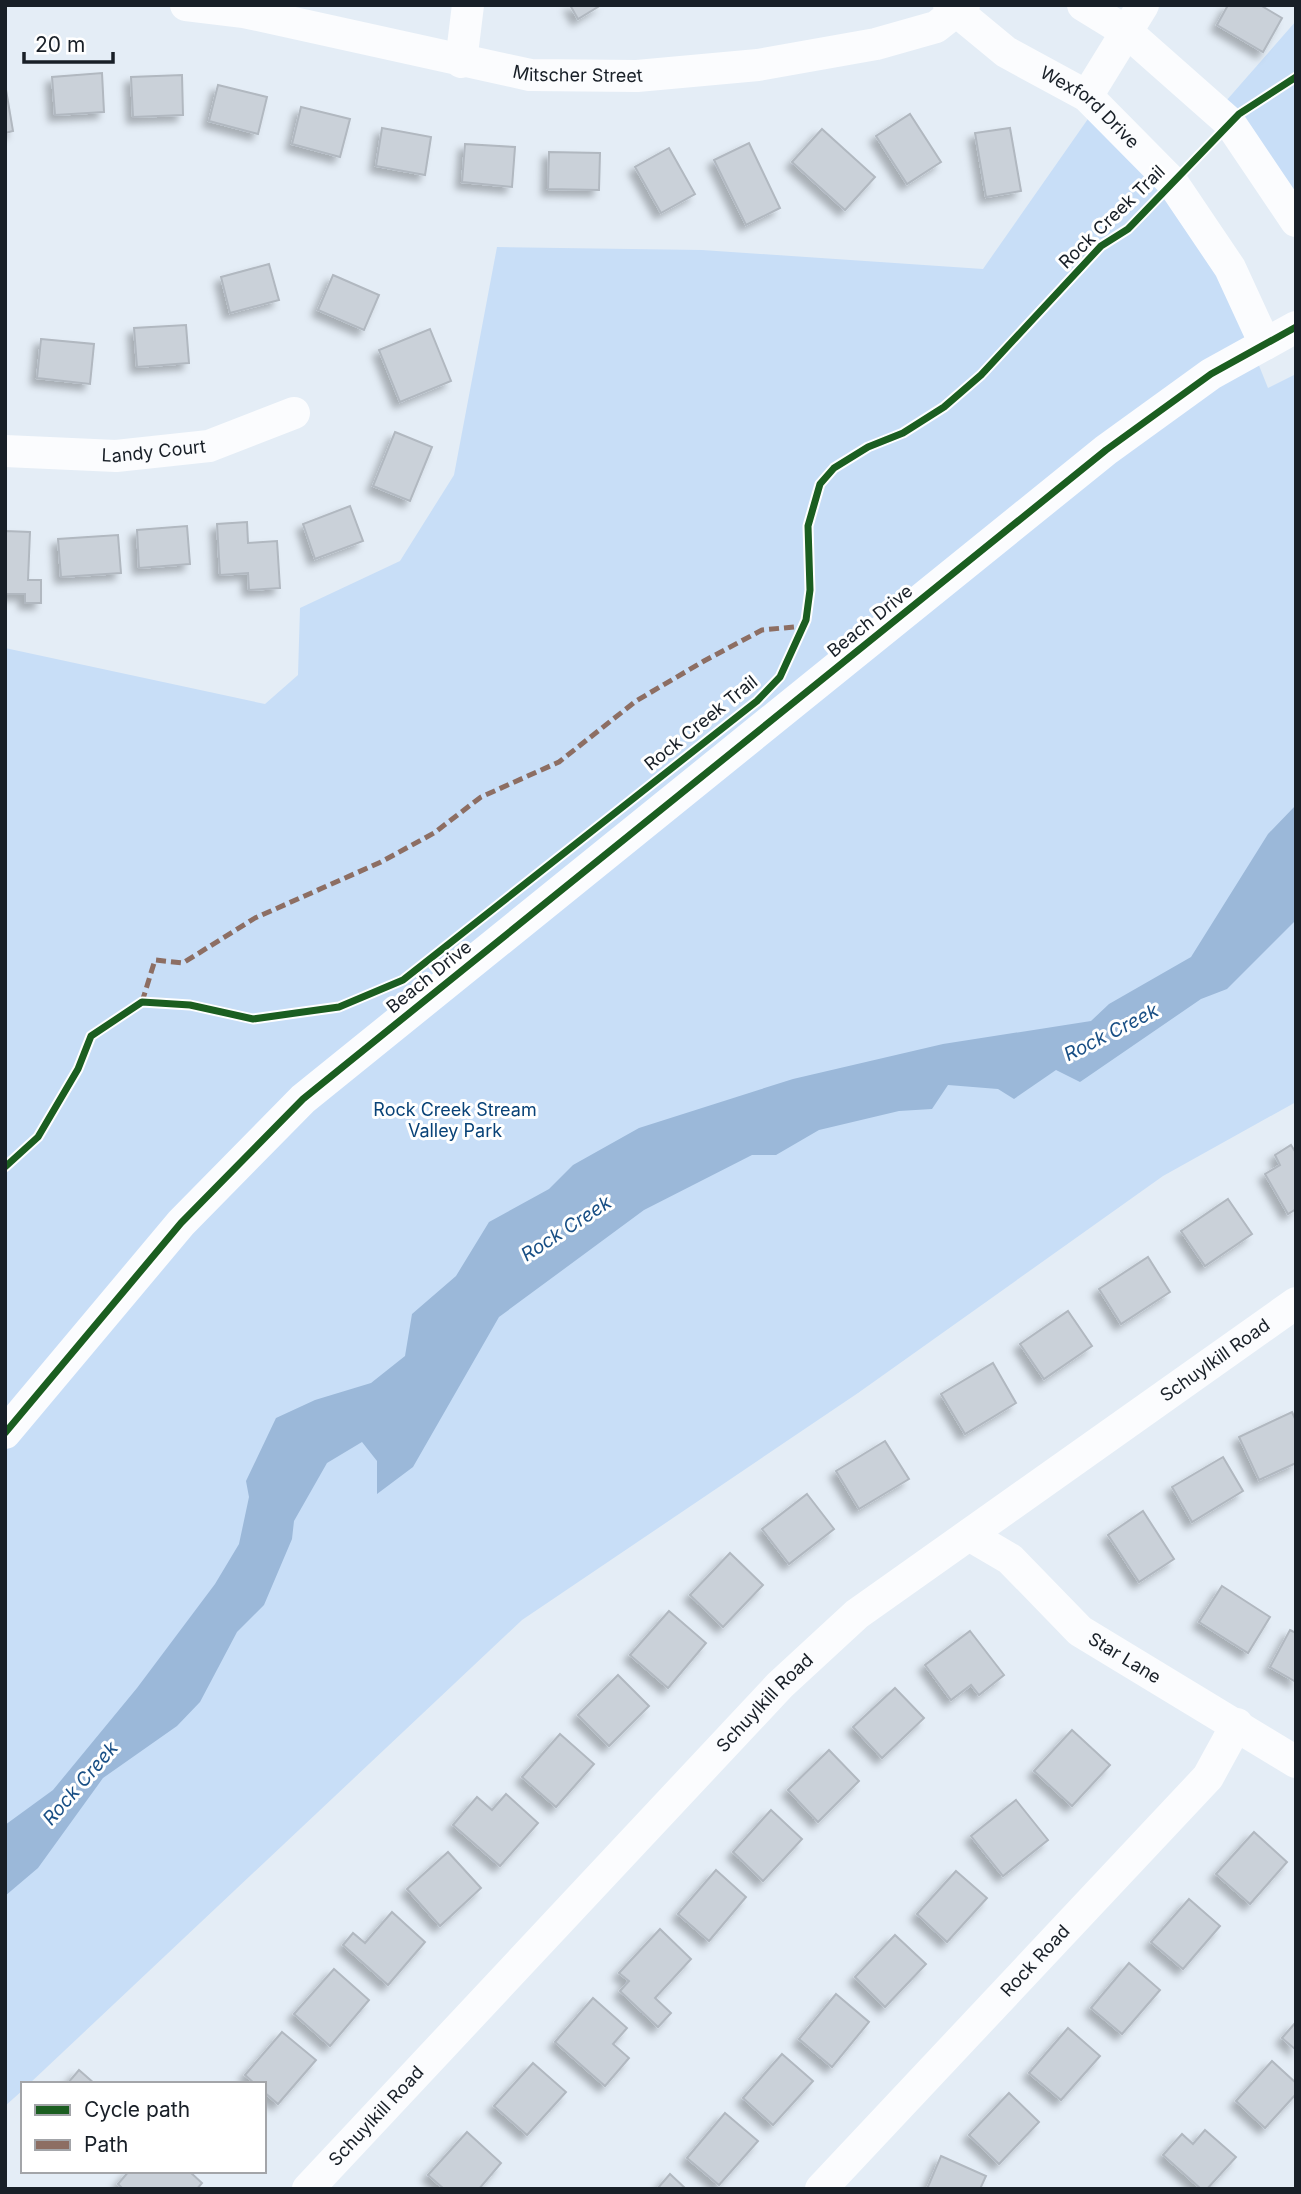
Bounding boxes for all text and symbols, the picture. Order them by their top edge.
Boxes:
scale bar [24,21,114,65]
text: 20 m [35,32,85,57]
street label: Mitscher Street [511,61,644,86]
street label: Wexford Drive [1037,62,1144,153]
street label: Rock Creek Trail [1054,161,1169,273]
street label: Landy Court [101,435,207,466]
street label: Beach Drive [823,580,916,661]
street label: Rock Creek Trail [640,671,761,775]
street label: Beach Drive [382,936,475,1017]
water label: Rock Creek [1060,999,1163,1066]
park label: Rock Creek Stream Valley Park [373,1099,537,1141]
water label: Rock Creek [517,1190,616,1266]
street label: Schuylkill Road [1156,1314,1274,1406]
street label: Star Lane [1085,1628,1165,1688]
street label: Schuylkill Road [712,1649,817,1756]
water label: Rock Creek [38,1736,123,1830]
street label: Rock Road [996,1920,1074,2001]
street label: Schuylkill Road [324,2061,428,2170]
legend [21,2082,266,2173]
text: Cycle path [84,2097,190,2122]
text: Path [84,2132,129,2157]

